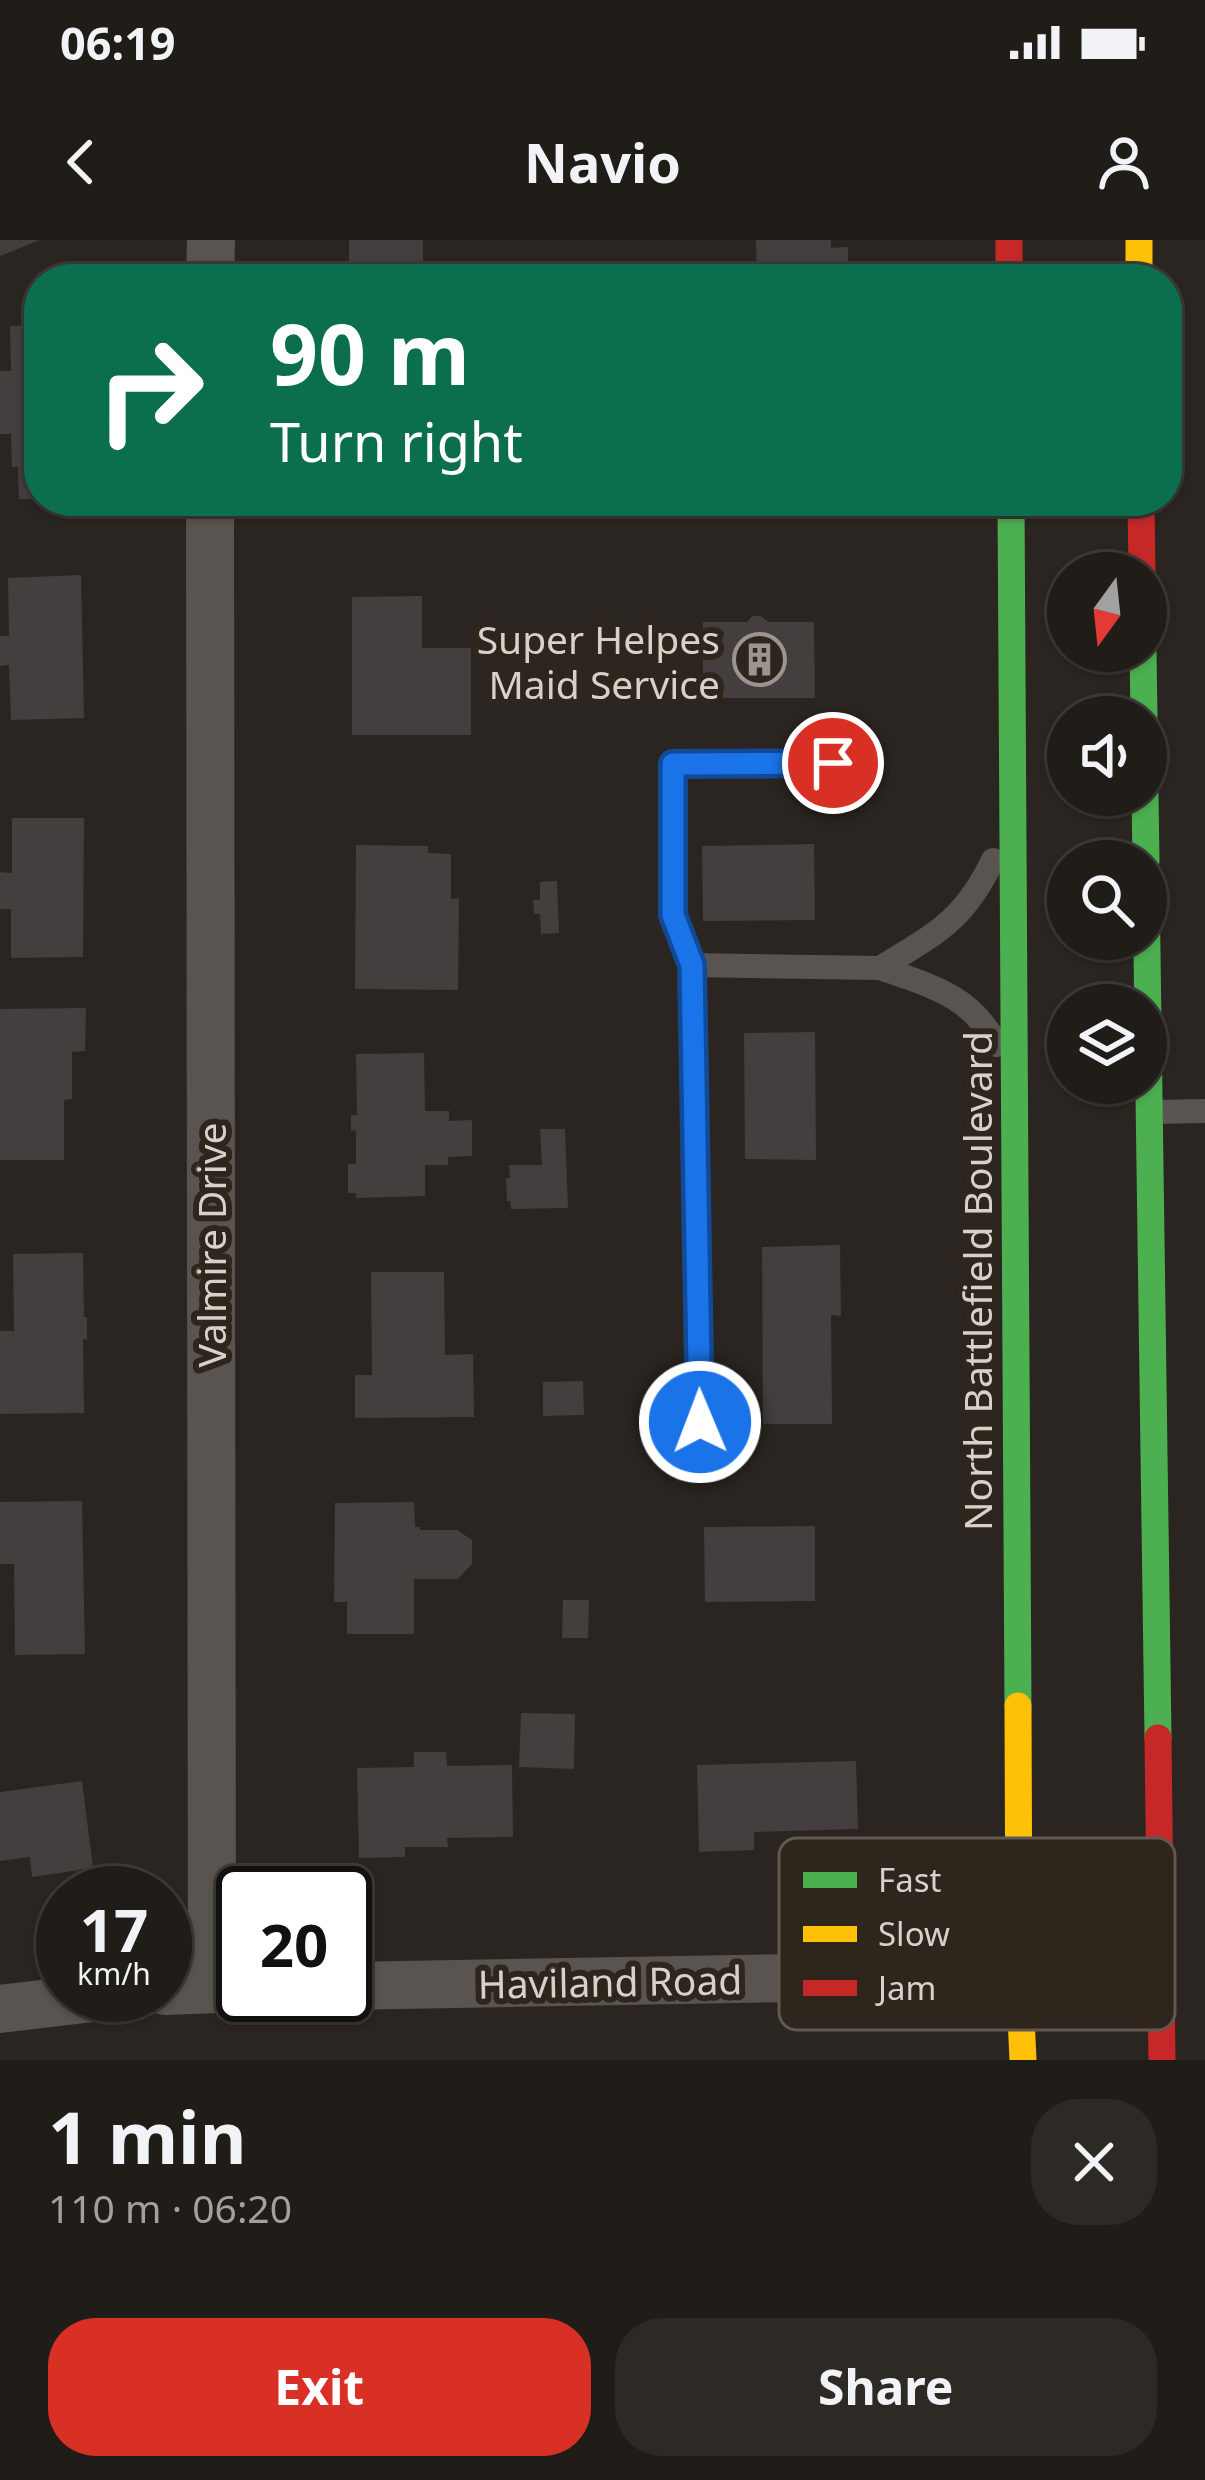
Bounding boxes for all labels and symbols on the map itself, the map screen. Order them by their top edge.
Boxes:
north arrow [1047,552,1167,672]
place label: Super Helpes Maid Service [477,612,720,710]
building icon: Super Helpes Maid Service [731,632,787,688]
pin [782,712,884,814]
street label: North Battlefield Boulevard [950,1031,1003,1531]
street label: Valmire Drive [184,1123,237,1368]
position arrow [637,1359,763,1485]
legend [779,1838,1175,2030]
text: Fast [878,1857,941,1902]
speed limit sign: 20 [216,1866,372,2022]
text: Slow [878,1911,950,1956]
street label: Haviland Road [477,1952,743,2010]
text: Jam [875,1965,936,2010]

